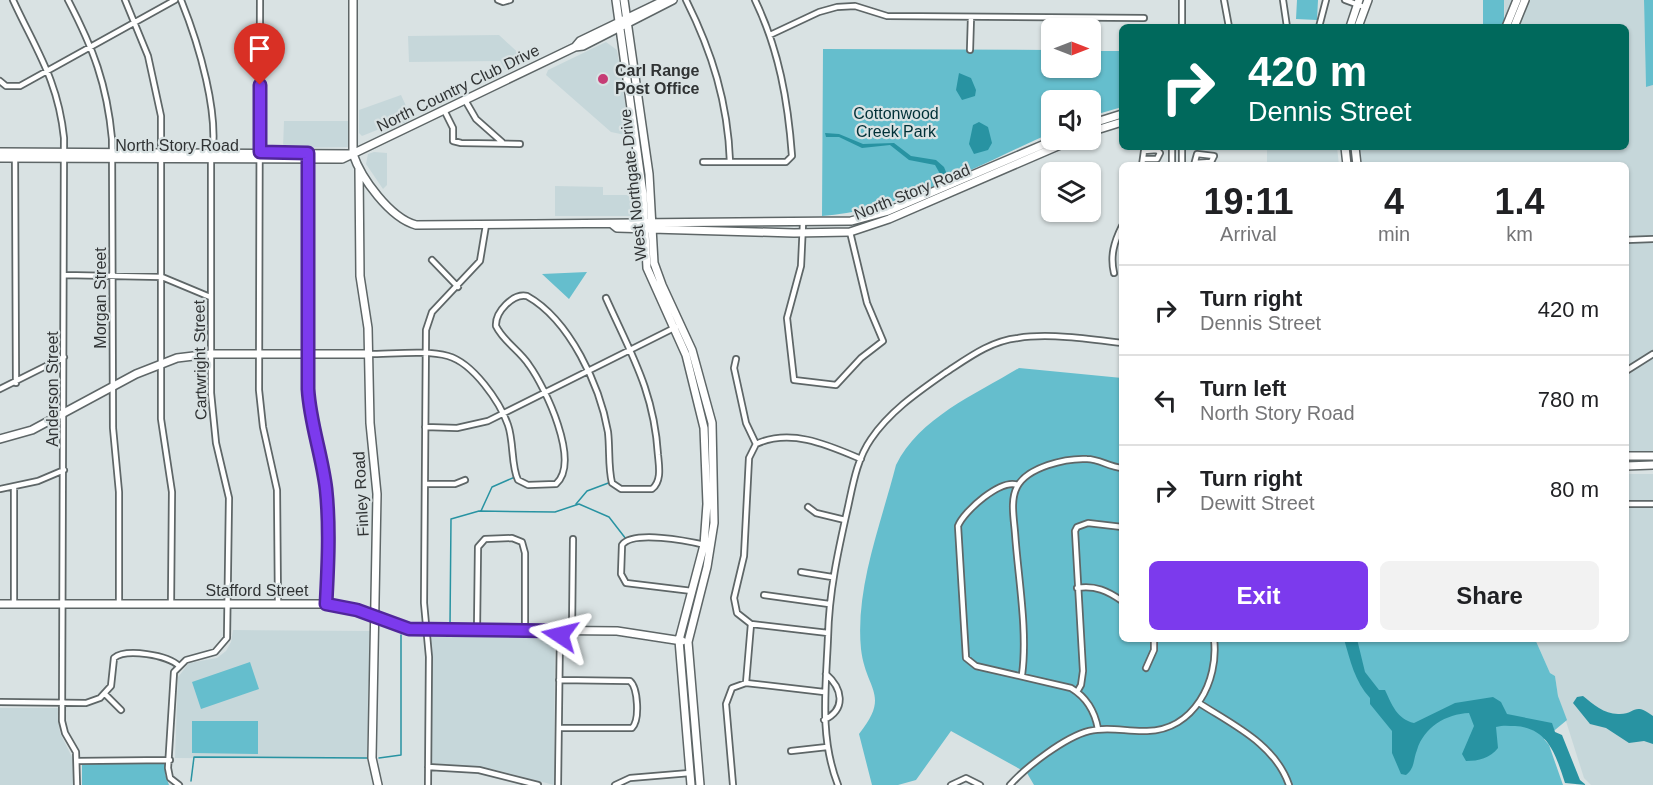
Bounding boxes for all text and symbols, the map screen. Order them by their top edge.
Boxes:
north arrow [1041,18,1101,78]
map controls [1041,18,1101,222]
pin [234,23,285,85]
icon: arrive [243,32,276,65]
street label: North Country Club Drive [374,41,542,135]
icon: right [1149,48,1227,126]
text: 420 m [1248,48,1367,95]
place label: Carl Range Post Office [615,62,700,97]
marker: Carl Range Post Office [596,72,610,86]
button: sound [1041,90,1101,150]
text: Dennis Street [1248,97,1412,127]
park label: Cottonwood Creek Park [853,105,939,140]
street label: West Northgate Drive [617,108,649,262]
street label: North Story Road [115,137,239,154]
street label: North Story Road [852,161,972,223]
button: layers [1041,162,1101,222]
text: 19:11 [1203,181,1294,222]
text: 4 [1384,181,1404,222]
text: 1.4 [1495,181,1545,222]
text: Arrival [1220,223,1277,245]
text: min [1378,223,1410,245]
text: km [1506,223,1533,245]
street label: Morgan Street [92,247,109,349]
text: Turn right [1200,286,1302,311]
icon: right [1149,294,1182,327]
text: 420 m [1538,297,1599,322]
street label: Cartwright Street [190,299,210,420]
text: Dennis Street [1200,312,1321,334]
street label: Anderson Street [44,331,61,447]
text: Turn left [1200,376,1286,401]
icon: left [1149,384,1182,417]
text: 780 m [1538,387,1599,412]
text: North Story Road [1200,402,1355,424]
street label: Finley Road [350,451,372,537]
text: Turn right [1200,466,1302,491]
icon: right [1149,474,1182,507]
text: 80 m [1550,477,1599,502]
text: Dewitt Street [1200,492,1314,514]
button: Exit [1149,561,1368,630]
button: Share [1380,561,1599,630]
street label: Stafford Street [206,582,309,599]
position arrow [528,603,592,667]

